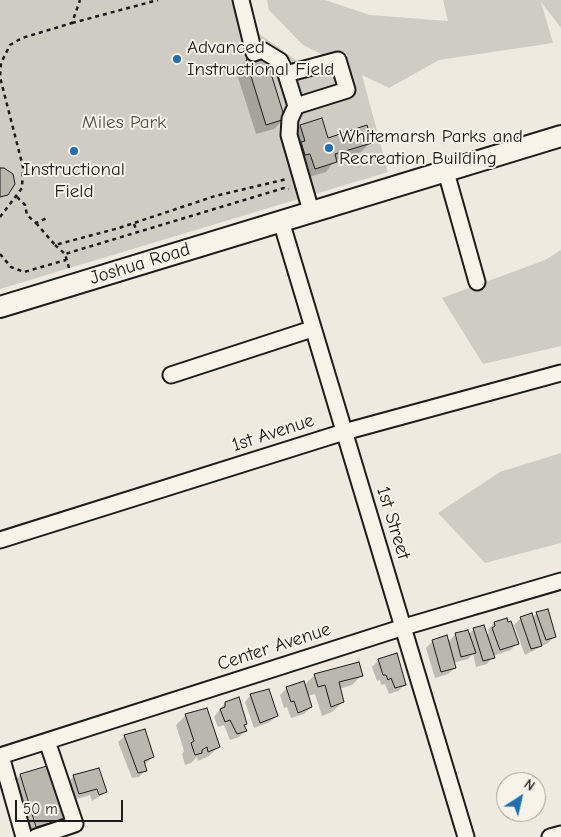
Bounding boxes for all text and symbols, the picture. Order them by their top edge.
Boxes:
place label: Advanced Instructional Field [187,37,334,81]
marker: Advanced Instructional Field [171,53,183,65]
park label: Miles Park [82,112,166,134]
place label: Whitemarsh Parks and Recreation Building [339,126,523,170]
marker: Whitemarsh Parks and Recreation Building [323,142,335,154]
marker: Instructional Field [68,145,80,157]
place label: Instructional Field [23,159,125,203]
street label: Joshua Road [87,238,193,290]
street label: 1st Avenue [229,409,317,457]
street label: 1st Street [371,484,415,562]
street label: Center Avenue [214,618,334,676]
north arrow [496,772,546,822]
text: N [521,776,538,795]
scale bar [18,790,125,822]
text: 50 m [23,800,58,818]

